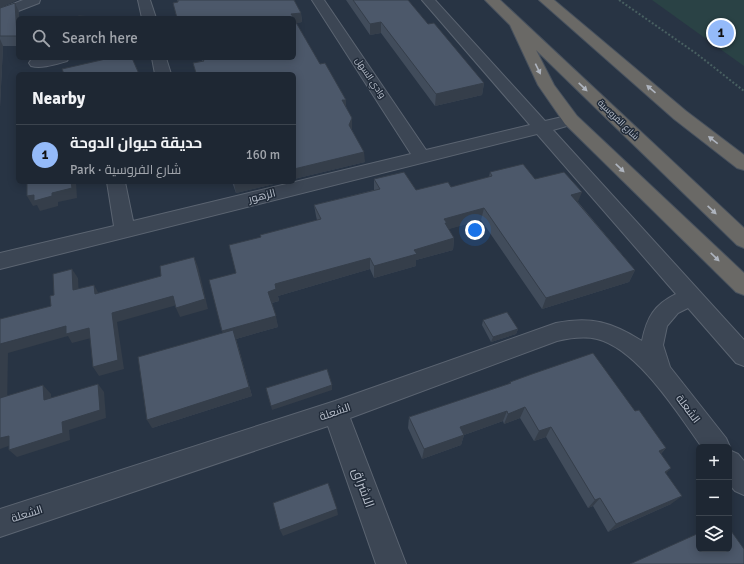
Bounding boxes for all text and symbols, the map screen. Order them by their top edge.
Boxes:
search box [16,16,296,60]
pin: 1 [708,18,734,48]
icon: search [30,27,52,49]
text: Search here [62,29,138,47]
street label: وادي السهل [352,56,388,101]
one-way arrow [535,64,541,75]
one-way arrow [578,82,588,92]
one-way arrow [645,85,656,94]
text: Nearby [32,88,85,109]
street label: شارع الفروسية [595,98,641,142]
text: حديقة حيوان الدوحة [70,134,202,152]
one-way arrow [708,136,719,145]
text: 1 [41,147,49,163]
text: 160 m [246,147,280,163]
text: Park · شارع الفروسية [70,162,181,178]
one-way arrow [615,163,625,173]
street label: الزهور [246,186,277,206]
one-way arrow [707,206,717,215]
your location [465,220,485,240]
one-way arrow [709,253,720,262]
street label: الشعلة [673,392,703,426]
street label: الشعلة [318,401,352,423]
map controls [696,444,732,552]
button: + [696,444,732,480]
street label: الاشراق [348,466,378,510]
button: − [696,480,732,516]
street label: الشعلة [10,503,44,525]
button: layers [696,516,732,552]

